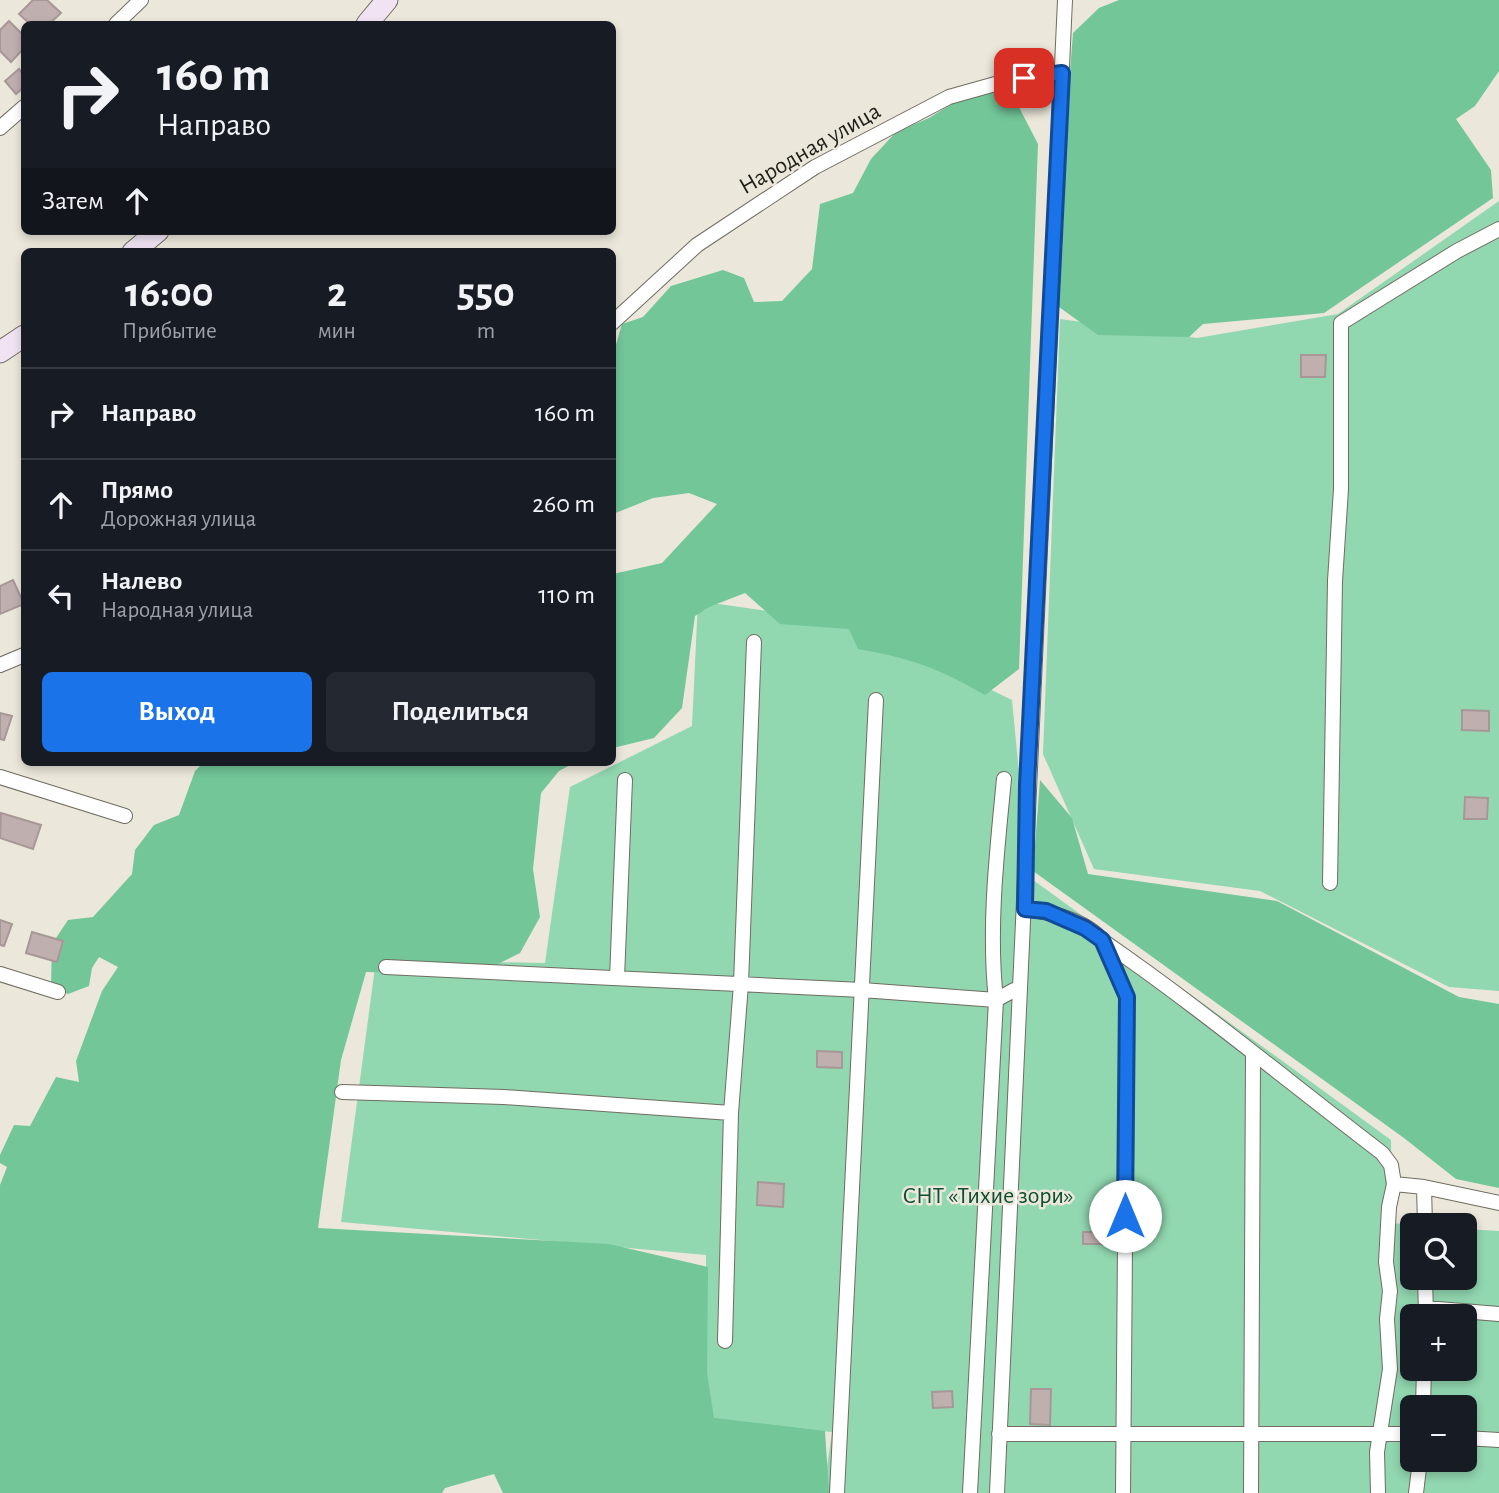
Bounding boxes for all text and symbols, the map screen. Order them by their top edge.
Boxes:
pin [994,48,1054,108]
icon: right [42,49,133,140]
text: 160 m [157,51,271,100]
icon: arrive [1005,59,1043,97]
street label: Народная улица [735,99,885,199]
text: Направо [157,109,271,141]
icon: ahead [118,182,156,220]
text: Затем [42,188,104,214]
text: 16:00 [125,272,214,314]
text: 2 [327,272,347,314]
text: 550 [457,272,515,314]
text: Прибытие [122,320,217,343]
text: мин [318,320,356,343]
text: m [477,320,495,343]
icon: right [42,395,80,433]
text: Направо [101,400,196,426]
text: 160 m [535,400,595,426]
text: Прямо [101,477,173,503]
icon: ahead [42,486,80,524]
text: 260 m [532,491,595,517]
text: Дорожная улица [101,508,256,531]
text: Налево [101,568,182,594]
icon: left [42,577,80,615]
text: 110 m [538,582,595,608]
text: Народная улица [101,599,253,622]
button: Выход [42,672,312,752]
button: Поделиться [326,672,595,752]
position arrow [1088,1179,1162,1253]
park label: СНТ «Тихие зори» [902,1184,1074,1208]
map controls [1400,1213,1477,1472]
button: search [1400,1213,1477,1290]
button: + [1400,1304,1477,1381]
button: − [1400,1395,1477,1472]

